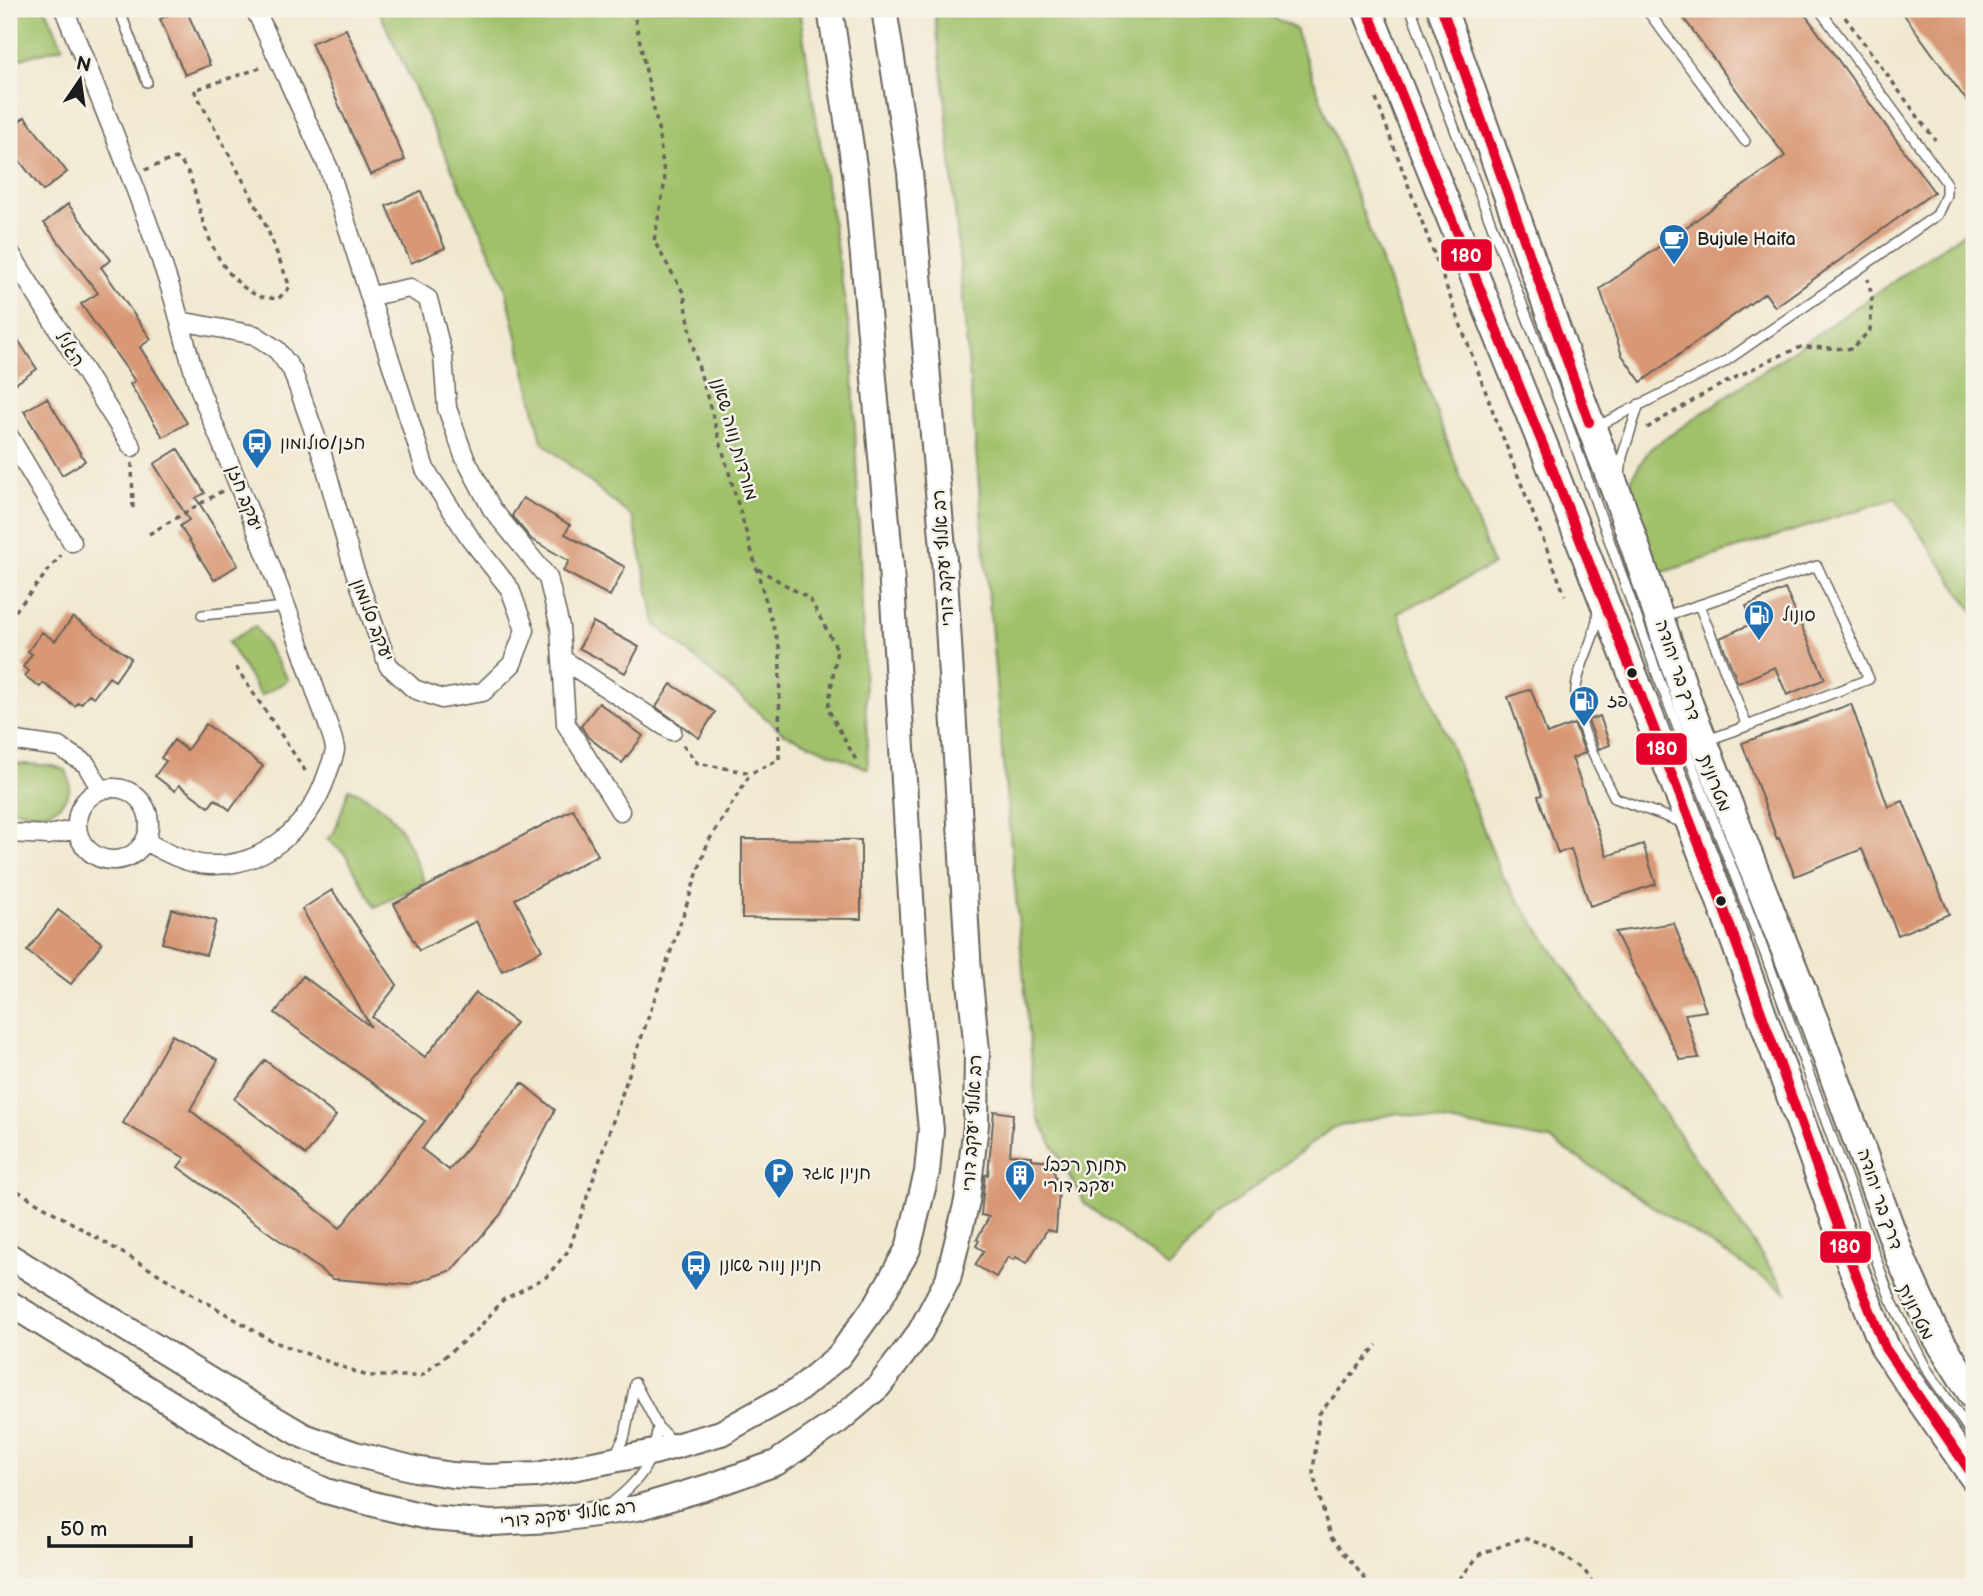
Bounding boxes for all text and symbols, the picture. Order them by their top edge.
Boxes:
north arrow [46,46,116,116]
text: N [74,52,93,78]
cafe icon: Bujule Haifa [1657,222,1691,266]
place label: Bujule Haifa [1697,229,1796,250]
line badge: 180 [1440,238,1493,272]
text: 180 [1450,245,1482,268]
street label: הגליל [51,328,88,371]
street label: מורדות נווה שאנן [707,376,762,503]
bus stop icon: חזן/סולומון [240,426,274,470]
place label: חזן/סולומון [280,433,365,454]
street label: יעקב חזן [222,462,267,534]
street label: רב אלוף יעקב דורי [928,489,959,627]
street label: יעקב סלומון [347,576,398,664]
fuel station icon: סונול [1742,598,1776,642]
place label: סונול [1782,605,1816,626]
street label: דרך בר יהודה [1650,617,1705,723]
unlabelled marker [1625,666,1639,680]
fuel station icon: פז [1567,684,1601,728]
place label: פז [1607,691,1628,712]
line badge: 180 [1635,732,1688,766]
text: 180 [1646,738,1678,761]
street label: מטרונית [1694,751,1735,815]
unlabelled marker [1714,894,1728,908]
street label: רב אלוף יעקב דורי [958,1054,987,1192]
street label: דרך בר יהודה [1852,1146,1907,1252]
place label: תחנת רכבל יעקב דורי [1043,1155,1127,1197]
parking icon: חניון אגד [762,1156,796,1200]
building icon: תחנת רכבל יעקב דורי [1003,1158,1037,1202]
place label: חניון אגד [802,1163,871,1184]
line badge: 180 [1819,1230,1872,1264]
text: 180 [1829,1236,1861,1259]
bus stop icon: חניון נווה שאנן [679,1248,713,1292]
place label: חניון נווה שאנן [719,1255,822,1276]
street label: מטרונית [1893,1281,1938,1344]
street label: רב אלוף יעקב דורי [499,1496,637,1533]
scale bar [49,1505,191,1549]
text: 50 m [60,1517,107,1542]

